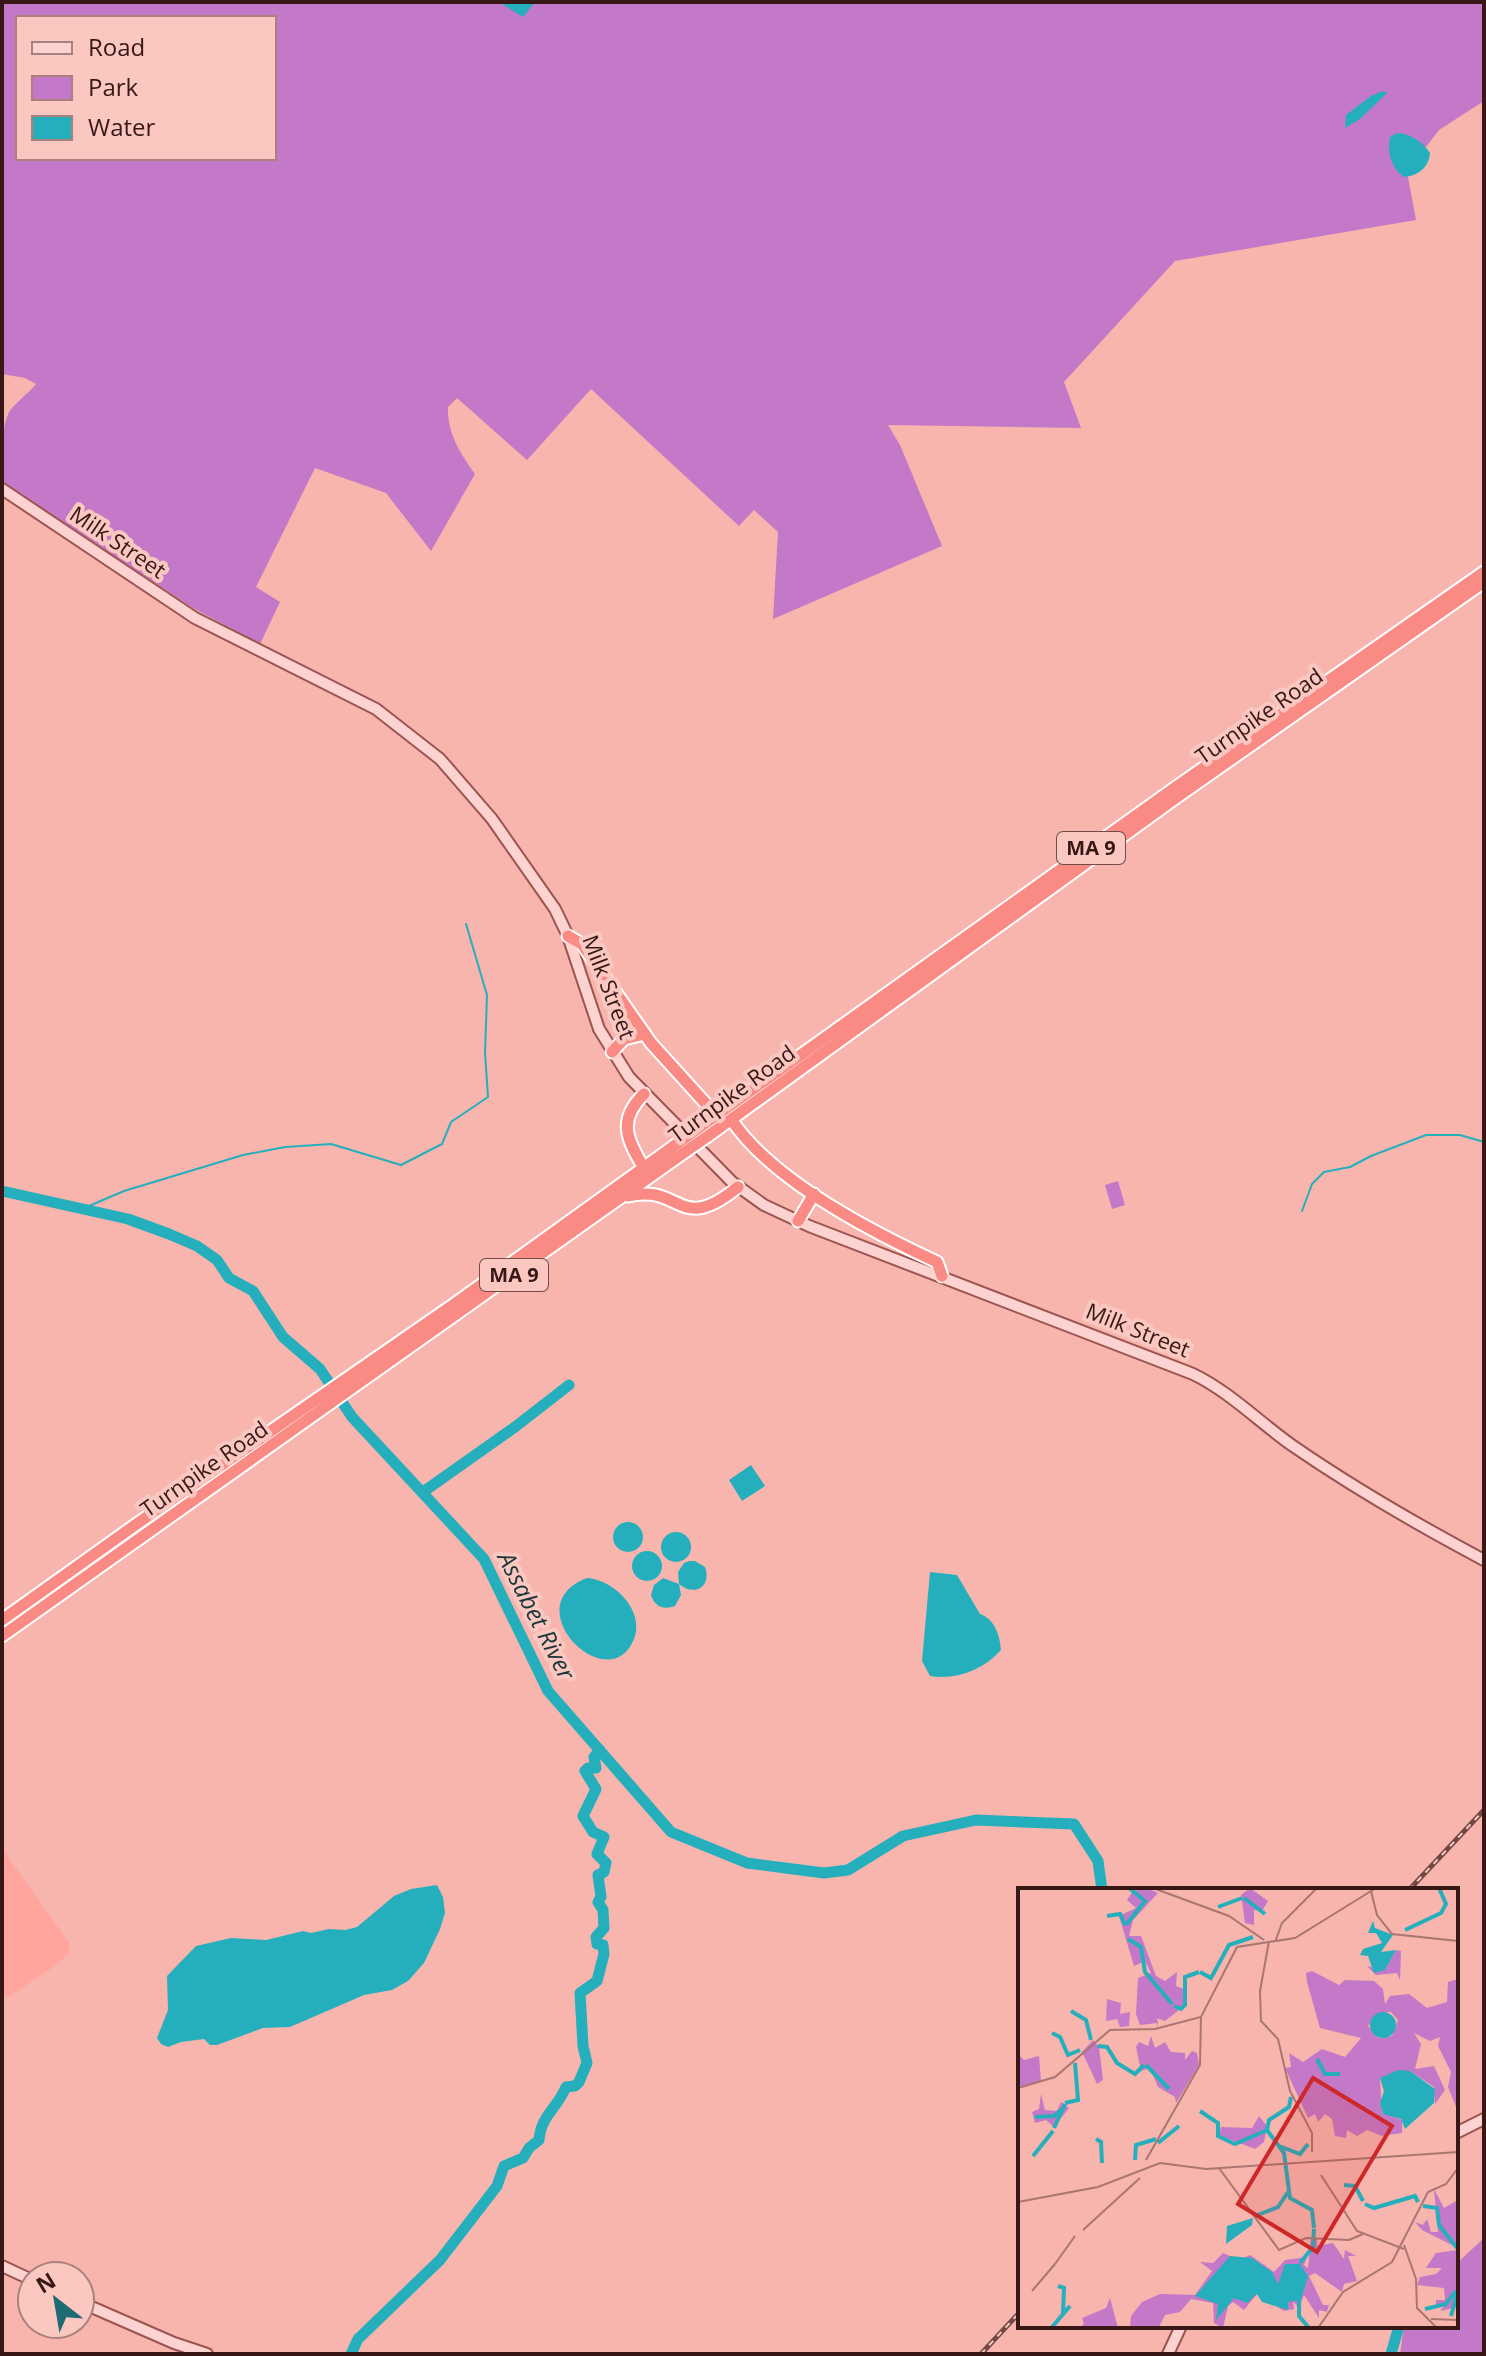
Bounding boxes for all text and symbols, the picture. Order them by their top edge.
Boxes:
legend [16,16,276,160]
text: Road [88,30,145,63]
text: Park [88,70,139,103]
text: Water [88,110,156,143]
street label: Milk Street [65,498,173,584]
street label: Turnpike Road [1189,660,1328,770]
road number: MA 9 [1057,832,1125,864]
street label: Milk Street [576,930,644,1043]
street label: Turnpike Road [662,1037,801,1149]
road number: MA 9 [480,1259,548,1291]
street label: Milk Street [1082,1295,1195,1364]
street label: Turnpike Road [134,1413,273,1523]
water label: Assabet River [490,1544,584,1687]
inset map [1018,1888,1458,2328]
north arrow [16,2260,96,2340]
text: N [30,2265,61,2299]

